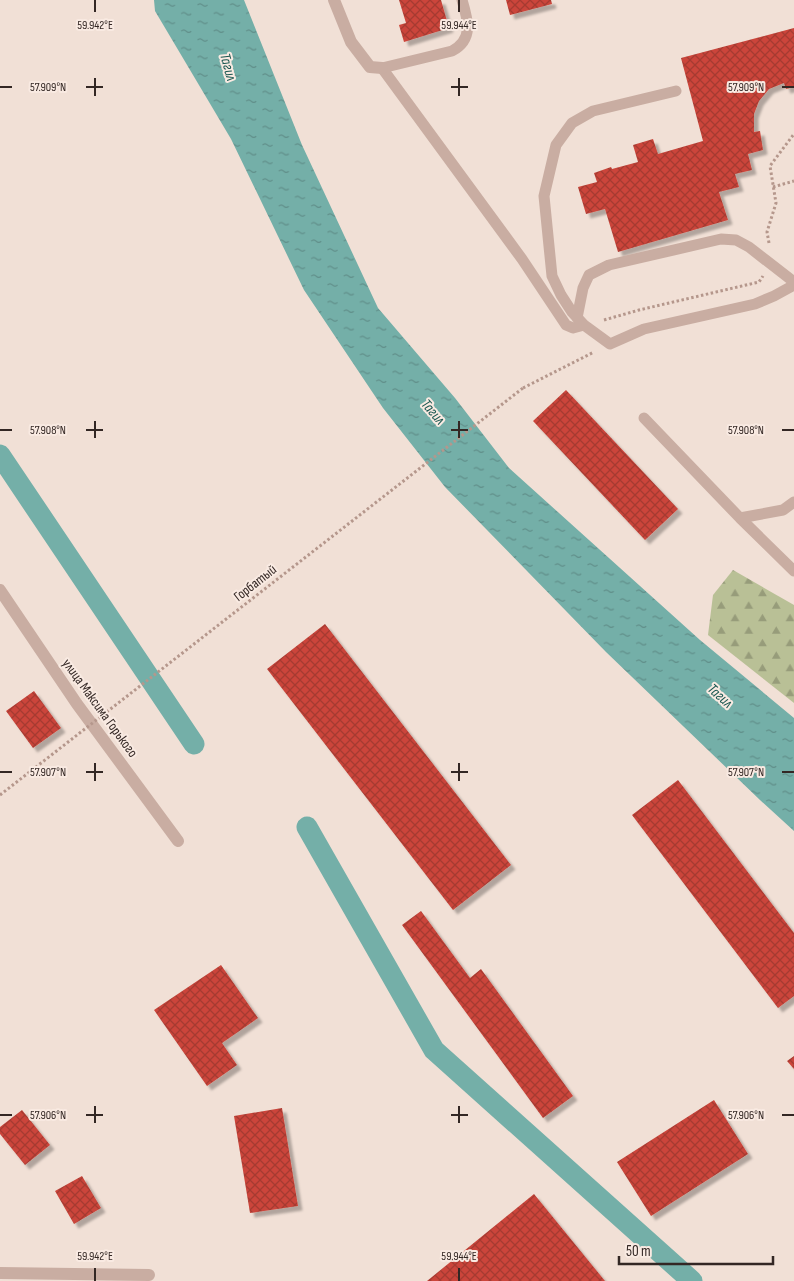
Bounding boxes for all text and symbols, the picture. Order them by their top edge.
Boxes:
text: 59.942°E [77,18,113,33]
text: 59.944°E [441,18,477,33]
water label: Тагил [215,51,241,83]
text: 57.909°N [30,80,66,95]
text: 57.909°N [728,80,764,95]
water label: Тагил [417,395,449,429]
text: 57.908°N [30,423,66,438]
text: 57.908°N [728,423,764,438]
street label: Горбатый [230,561,280,605]
street label: улица Максима Горького [59,655,142,761]
water label: Тагил [703,680,737,712]
text: 57.907°N [30,765,66,780]
text: 57.907°N [728,765,764,780]
text: 57.906°N [30,1108,66,1123]
text: 57.906°N [728,1108,764,1123]
scale bar [619,1234,773,1266]
text: 50 m [626,1242,651,1261]
text: 59.942°E [77,1249,113,1264]
text: 59.944°E [441,1249,477,1264]

